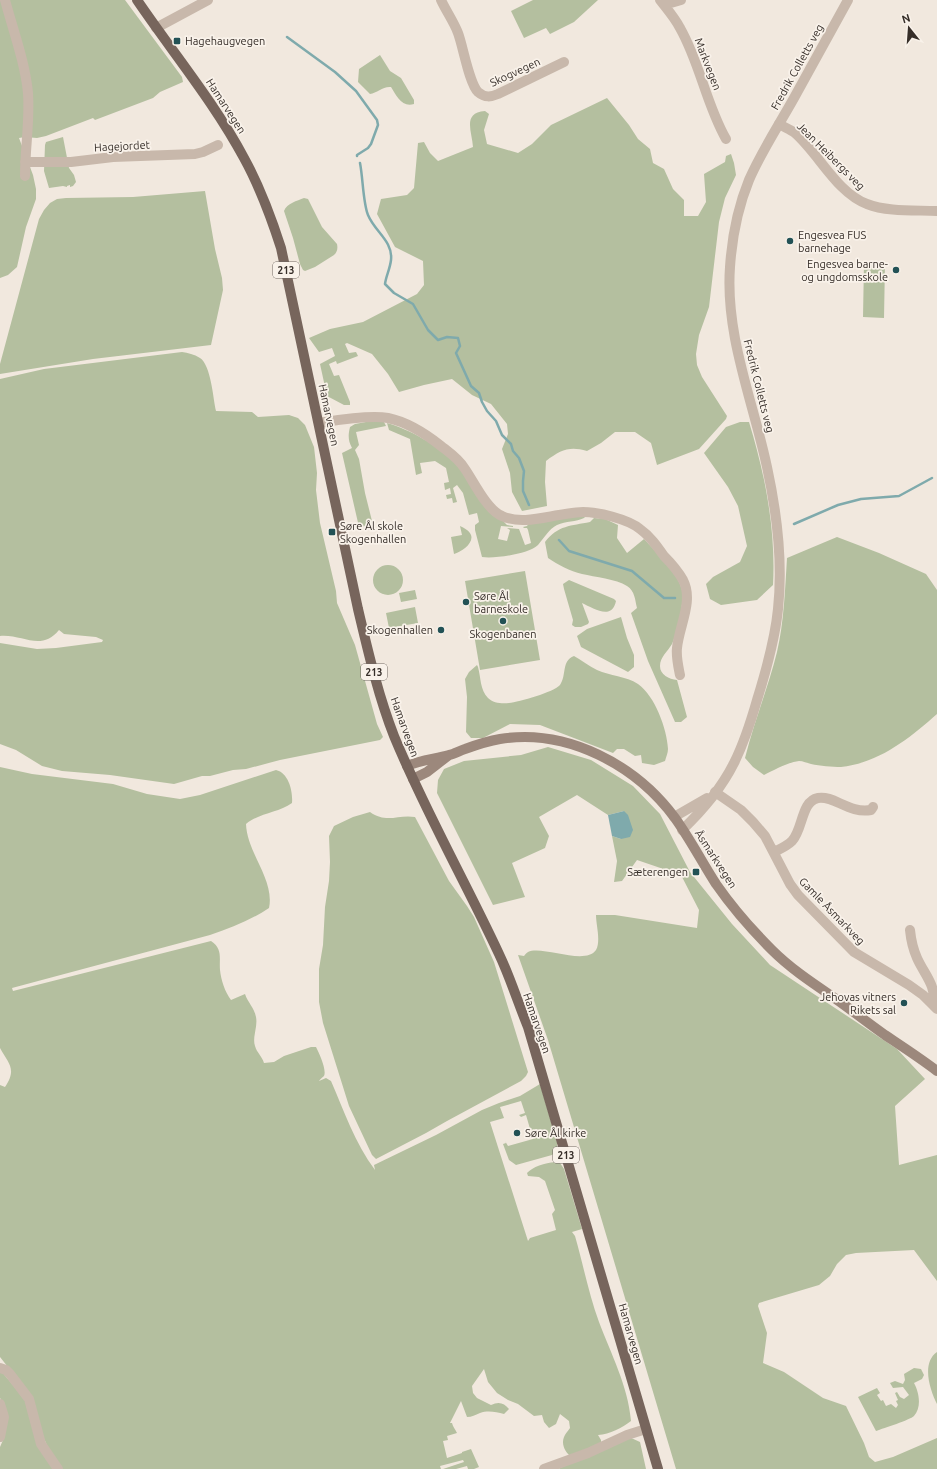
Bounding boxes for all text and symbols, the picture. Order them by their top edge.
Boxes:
north arrow [889,8,929,48]
text: N [900,11,912,25]
street label: Fredrik Colletts veg [769,22,825,112]
place label: Hagehaugvegen [185,35,265,47]
marker: Hagehaugvegen [172,36,182,46]
street label: Markvegen [693,36,723,92]
street label: Skogvegen [488,55,542,89]
street label: Hamarvegen [204,76,248,136]
street label: Jean Heibergs veg [795,120,867,192]
street label: Hagejordet [94,139,151,153]
place label: Engesvea FUS barnehage [798,229,867,254]
marker: Engesvea FUS barnehage [785,236,795,246]
place label: Engesvea barne- og ungdomsskole [801,258,888,283]
road number: 213 [273,262,299,278]
marker: Engesvea barne- og ungdomsskole [891,265,901,275]
street label: Fredrik Colletts veg [742,338,776,434]
street label: Hamarvegen [317,383,341,447]
place label: Søre Ål skole Skogenhallen [340,520,406,545]
marker: Søre Ål skole Skogenhallen [327,527,337,537]
place label: Søre Ål barneskole [474,590,528,615]
marker: Søre Ål barneskole [461,597,471,607]
marker: Skogenbanen [498,616,508,626]
place label: Skogenhallen [367,624,433,636]
marker: Skogenhallen [436,625,446,635]
place label: Skogenbanen [470,628,536,640]
road number: 213 [361,664,387,680]
street label: Hamarvegen [389,695,421,759]
street label: Åsmarkvegen [693,828,739,890]
place label: Sæterengen [627,866,688,878]
marker: Sæterengen [691,867,701,877]
street label: Gamle Åsmarkveg [797,875,867,947]
street label: Hamarvegen [521,991,553,1055]
place label: Jehovas vitners Rikets sal [820,991,896,1016]
marker: Jehovas vitners Rikets sal [899,998,909,1008]
place label: Søre Ål kirke [525,1127,586,1139]
marker: Søre Ål kirke [512,1128,522,1138]
road number: 213 [553,1147,579,1163]
street label: Hamarvegen [617,1302,645,1366]

